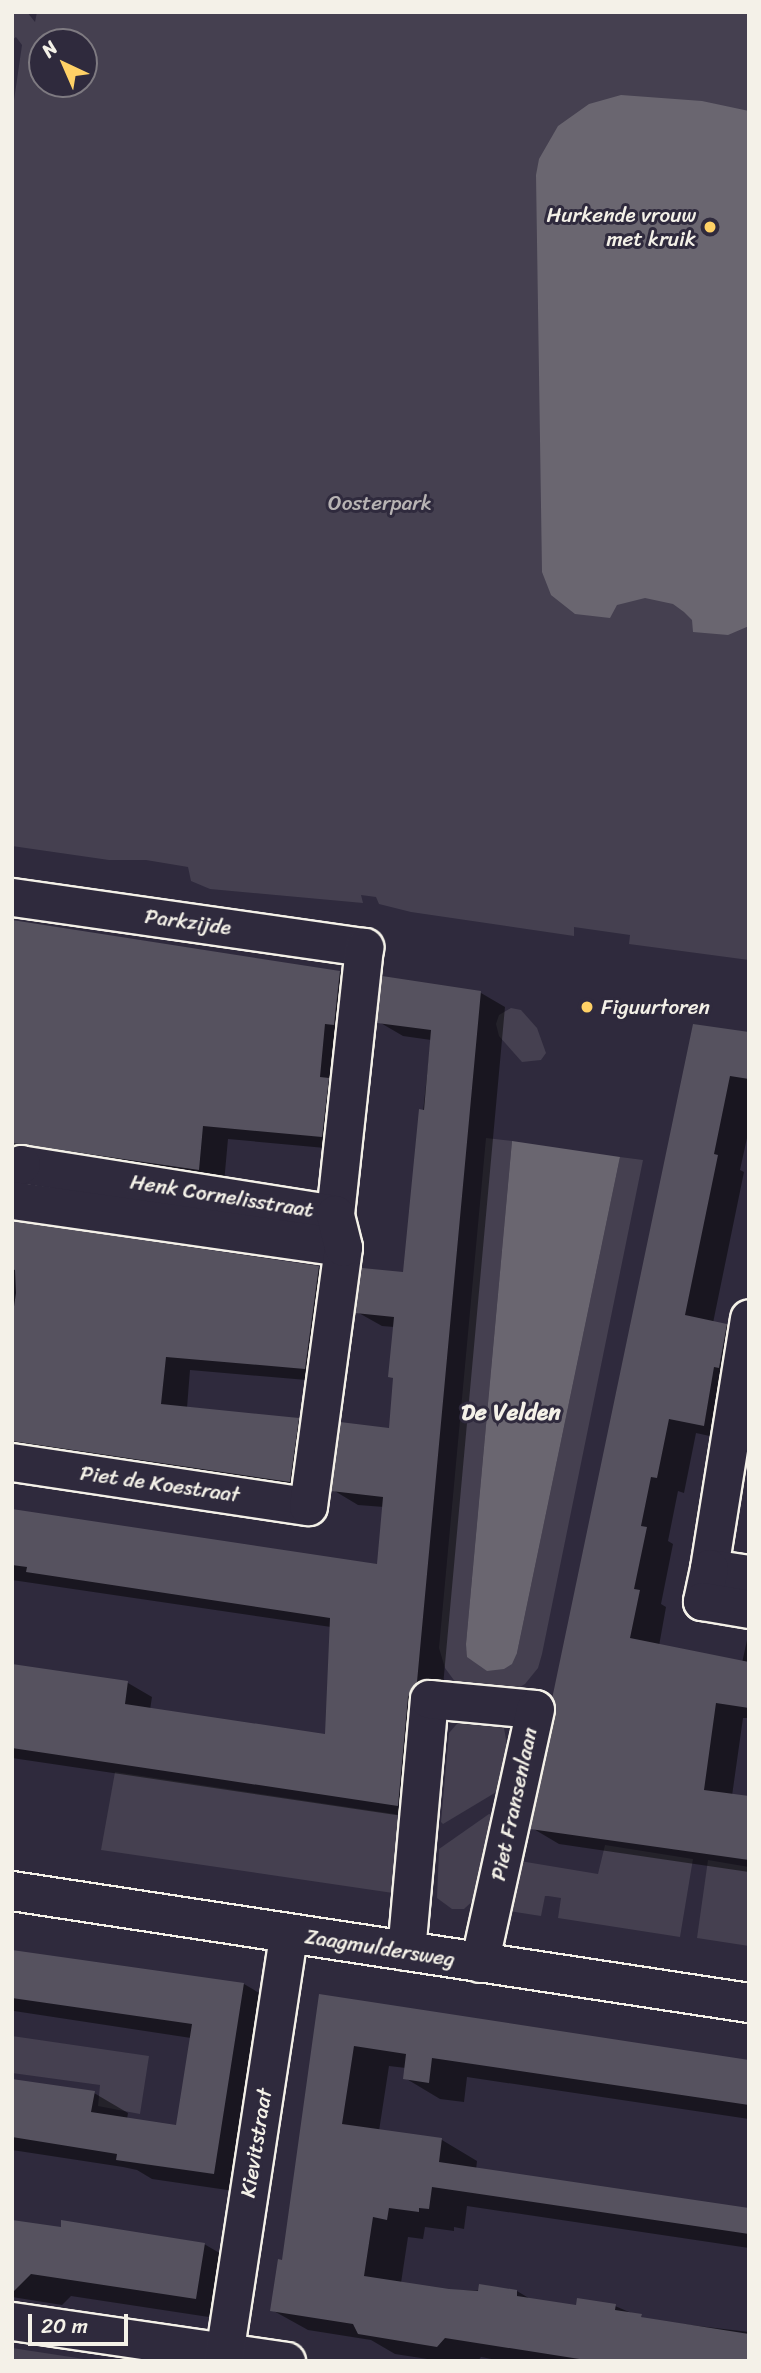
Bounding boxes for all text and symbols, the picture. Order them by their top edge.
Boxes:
north arrow [28,28,98,98]
text: N [33,33,66,65]
place label: Hurkende vrouw met kruik [546,202,696,252]
marker: Hurkende vrouw met kruik [702,219,718,235]
park label: Oosterpark [328,490,432,516]
street label: Parkzijde [143,903,233,941]
place label: Figuurtoren [601,994,710,1020]
marker: Figuurtoren [579,999,595,1015]
street label: Henk Cornelisstraat [128,1169,316,1223]
district label: De Velden [462,1399,560,1427]
street label: Piet de Koestraat [77,1460,243,1508]
street label: Piet Fransenlaan [486,1726,542,1882]
street label: Zaagmuldersweg [303,1924,457,1972]
street label: Kievitstraat [235,2087,277,2199]
scale bar [32,2300,131,2344]
text: 20 m [41,2307,88,2345]

